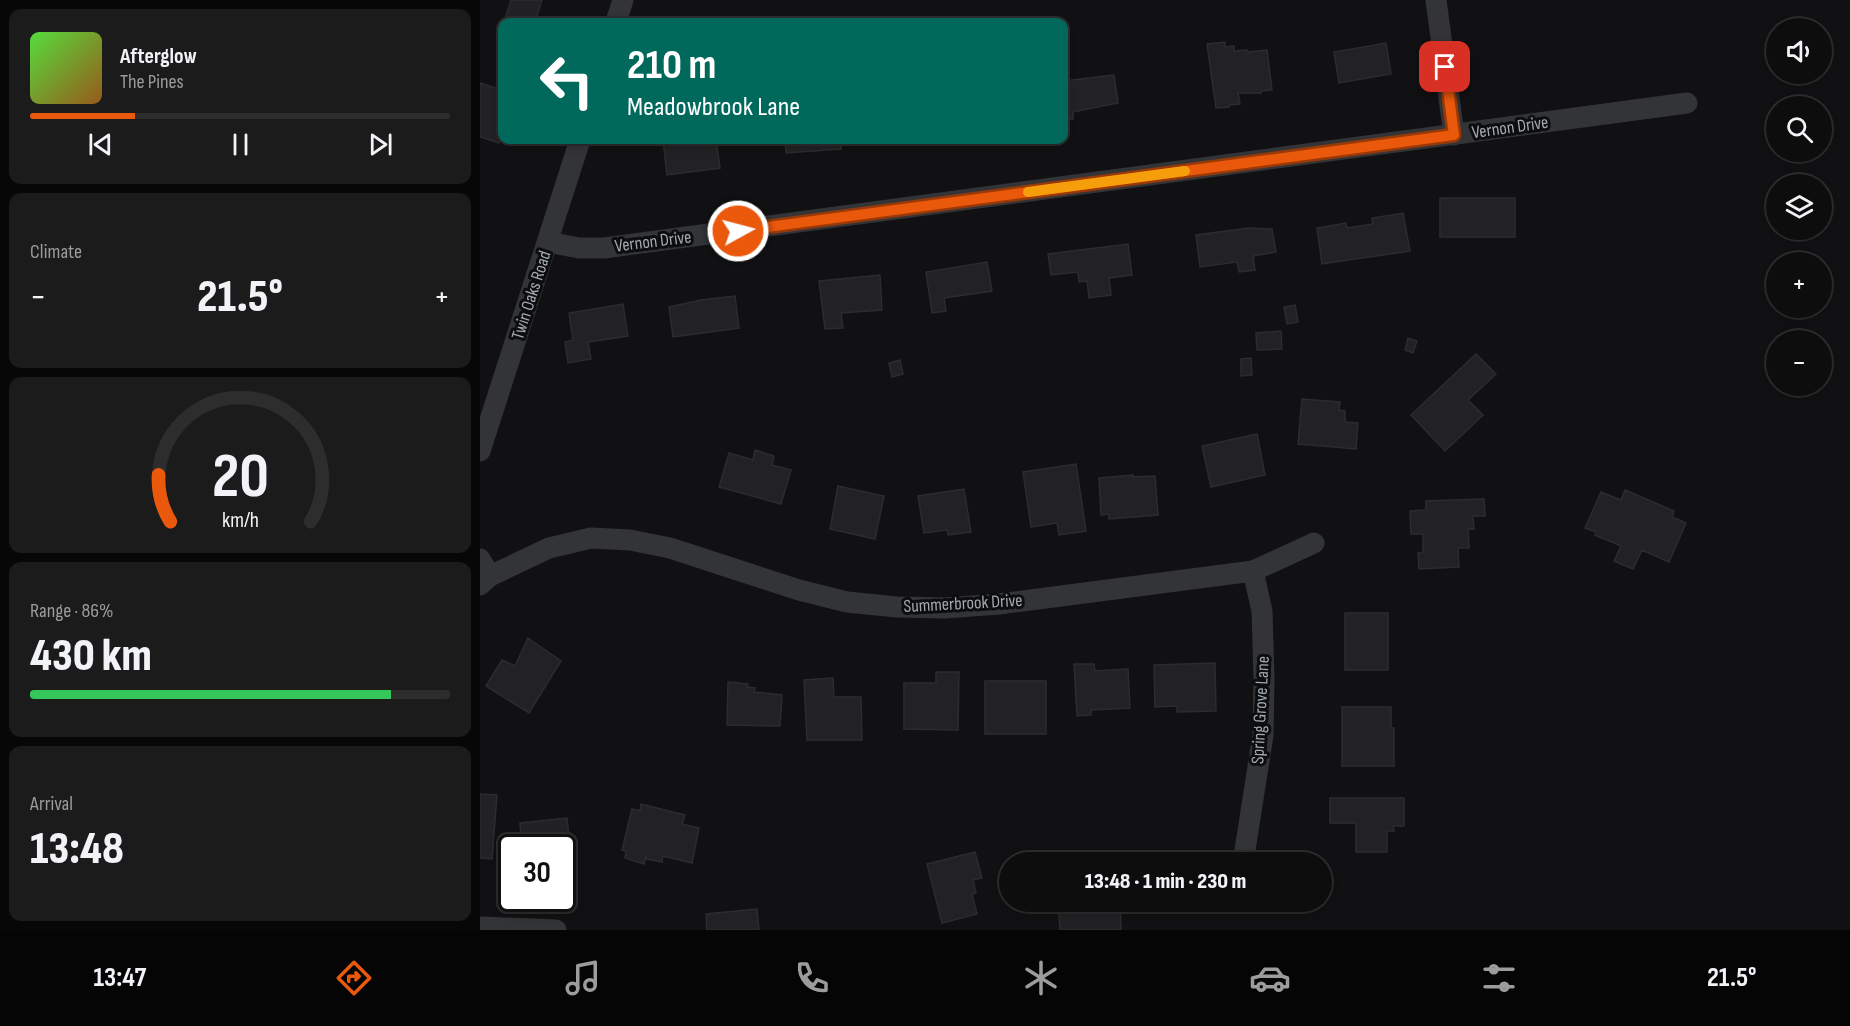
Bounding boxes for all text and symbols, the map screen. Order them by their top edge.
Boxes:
map controls [1766,18,1832,396]
button: sound [1766,18,1832,84]
text: 210 m [627,40,716,91]
pin [1419,41,1470,92]
icon: left [528,42,606,120]
text: Afterglow [120,43,197,70]
icon: arrive [1428,50,1461,83]
text: The Pines [120,70,184,94]
text: Meadowbrook Lane [627,91,800,123]
button: search [1766,96,1832,162]
street label: Vernon Drive [1470,112,1550,143]
icon: previous [84,128,117,161]
icon: pause [224,128,257,161]
icon: next [364,128,397,161]
button: layers [1766,174,1832,240]
position arrow [706,199,770,263]
street label: Vernon Drive [614,226,693,257]
text: Climate [30,240,82,264]
street label: Twin Oaks Road [507,248,556,342]
button: + [1766,252,1832,318]
text: 21.5° [197,270,283,325]
text: − [30,277,46,317]
text: + [434,277,450,317]
button: − [1766,330,1832,396]
text: 20 [211,440,269,515]
text: km/h [221,508,259,533]
street label: Summerbrook Drive [903,590,1023,617]
text: Range · 86% [30,599,114,623]
text: 430 km [30,629,152,684]
street label: Spring Grove Lane [1247,656,1274,765]
text: Arrival [30,792,73,816]
text: 13:48 [30,822,124,877]
speed limit sign: 30 [498,834,576,912]
text: 13:48 · 1 min · 230 m [1085,868,1246,895]
icon: directions [333,957,375,999]
icon: music [562,957,604,999]
icon: phone [791,957,833,999]
icon: climate [1020,957,1062,999]
icon: car [1249,957,1291,999]
icon: filters [1478,957,1520,999]
text: 13:47 [93,962,146,994]
text: 21.5° [1707,962,1757,994]

